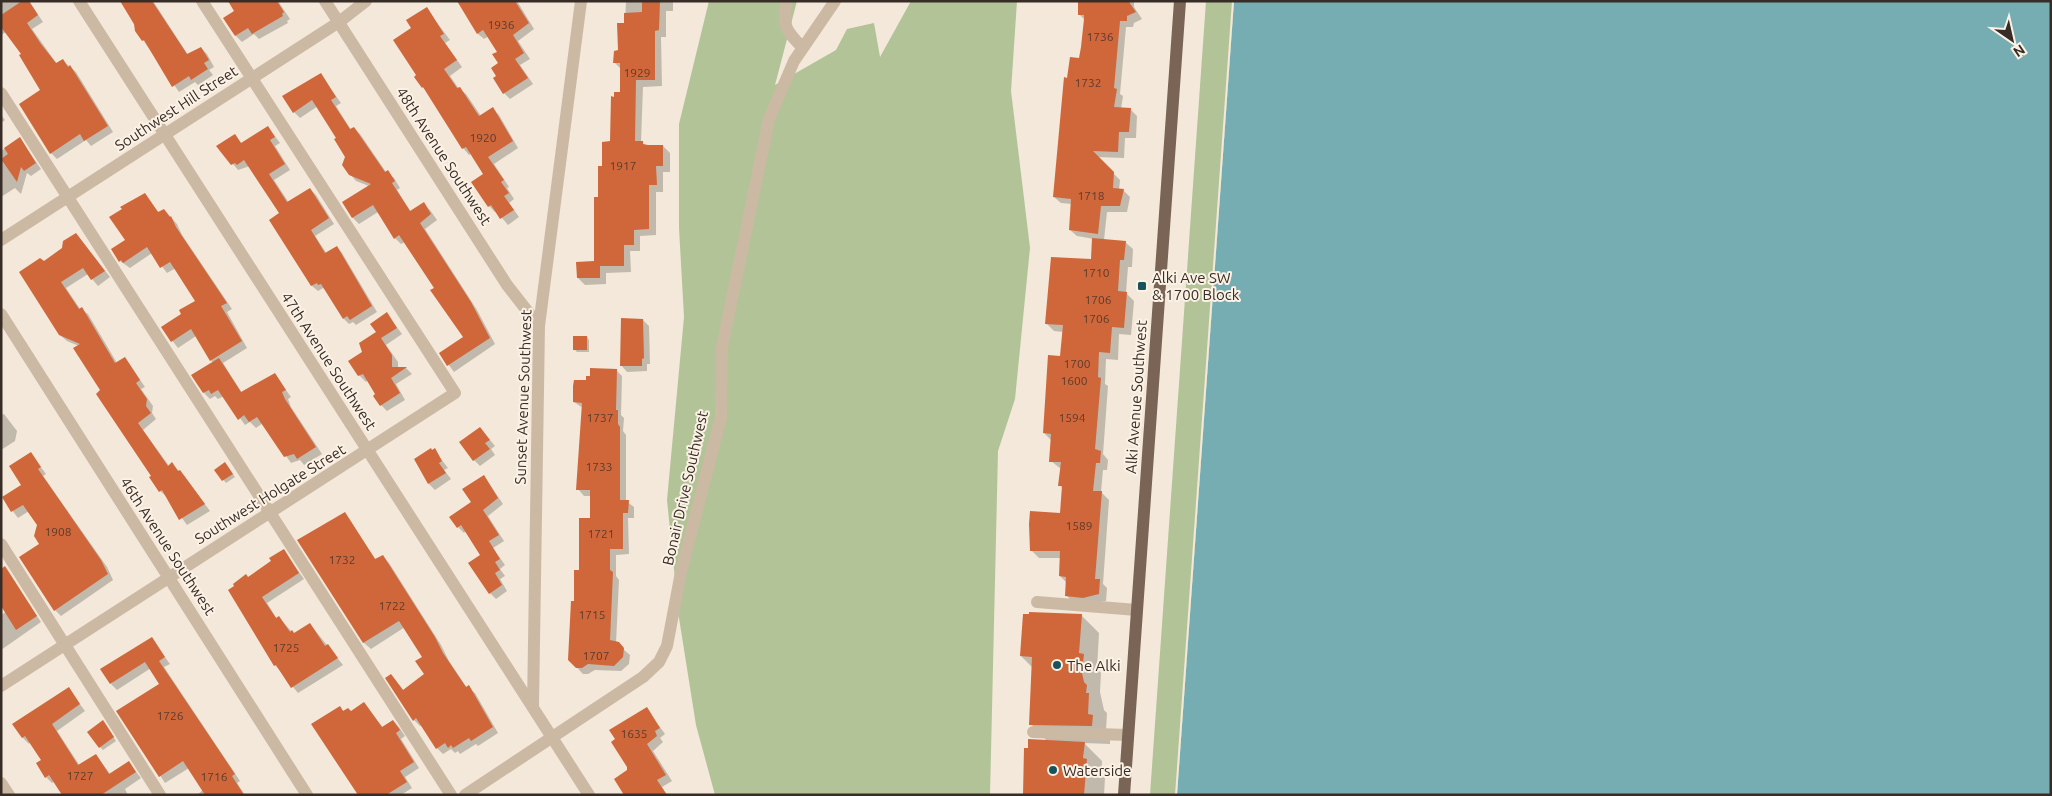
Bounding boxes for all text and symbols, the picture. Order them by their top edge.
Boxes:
north arrow [1987,15,2037,65]
house number: 1936 [487,18,515,31]
house number: 1736 [1086,30,1114,43]
text: N [2010,41,2028,60]
street label: Southwest Hill Street [112,62,241,154]
house number: 1929 [623,66,651,79]
house number: 1732 [1074,76,1102,89]
street label: 48th Avenue Southwest [393,84,495,228]
house number: 1920 [469,131,497,144]
house number: 1917 [609,159,637,172]
house number: 1718 [1077,189,1105,202]
house number: 1710 [1082,266,1110,279]
place label: Alki Ave SW & 1700 Block [1152,269,1240,303]
marker: Alki Ave SW & 1700 Block [1136,280,1148,292]
street label: 47th Avenue Southwest [278,289,380,433]
house number: 1706 [1084,293,1112,306]
street label: Sunset Avenue Southwest [511,309,535,485]
house number: 1706 [1082,312,1110,325]
street label: Alki Avenue Southwest [1122,319,1150,475]
house number: 1700 [1063,357,1091,370]
house number: 1600 [1060,374,1088,387]
street label: Bonair Drive Southwest [659,409,711,567]
house number: 1737 [586,411,614,424]
house number: 1594 [1058,411,1086,424]
street label: Southwest Holgate Street [192,441,349,547]
house number: 1733 [585,460,613,473]
street label: 46th Avenue Southwest [117,474,219,618]
house number: 1589 [1065,519,1093,532]
house number: 1908 [44,525,72,538]
house number: 1721 [587,527,615,540]
house number: 1732 [328,553,356,566]
house number: 1722 [378,599,406,612]
house number: 1715 [578,608,606,621]
house number: 1725 [272,641,300,654]
house number: 1707 [582,649,610,662]
place label: The Alki [1067,657,1121,674]
marker: The Alki [1051,659,1063,671]
house number: 1726 [156,709,184,722]
house number: 1635 [620,727,648,740]
place label: Waterside [1063,762,1131,779]
marker: Waterside [1047,764,1059,776]
house number: 1727 [66,769,94,782]
house number: 1716 [200,770,228,783]

